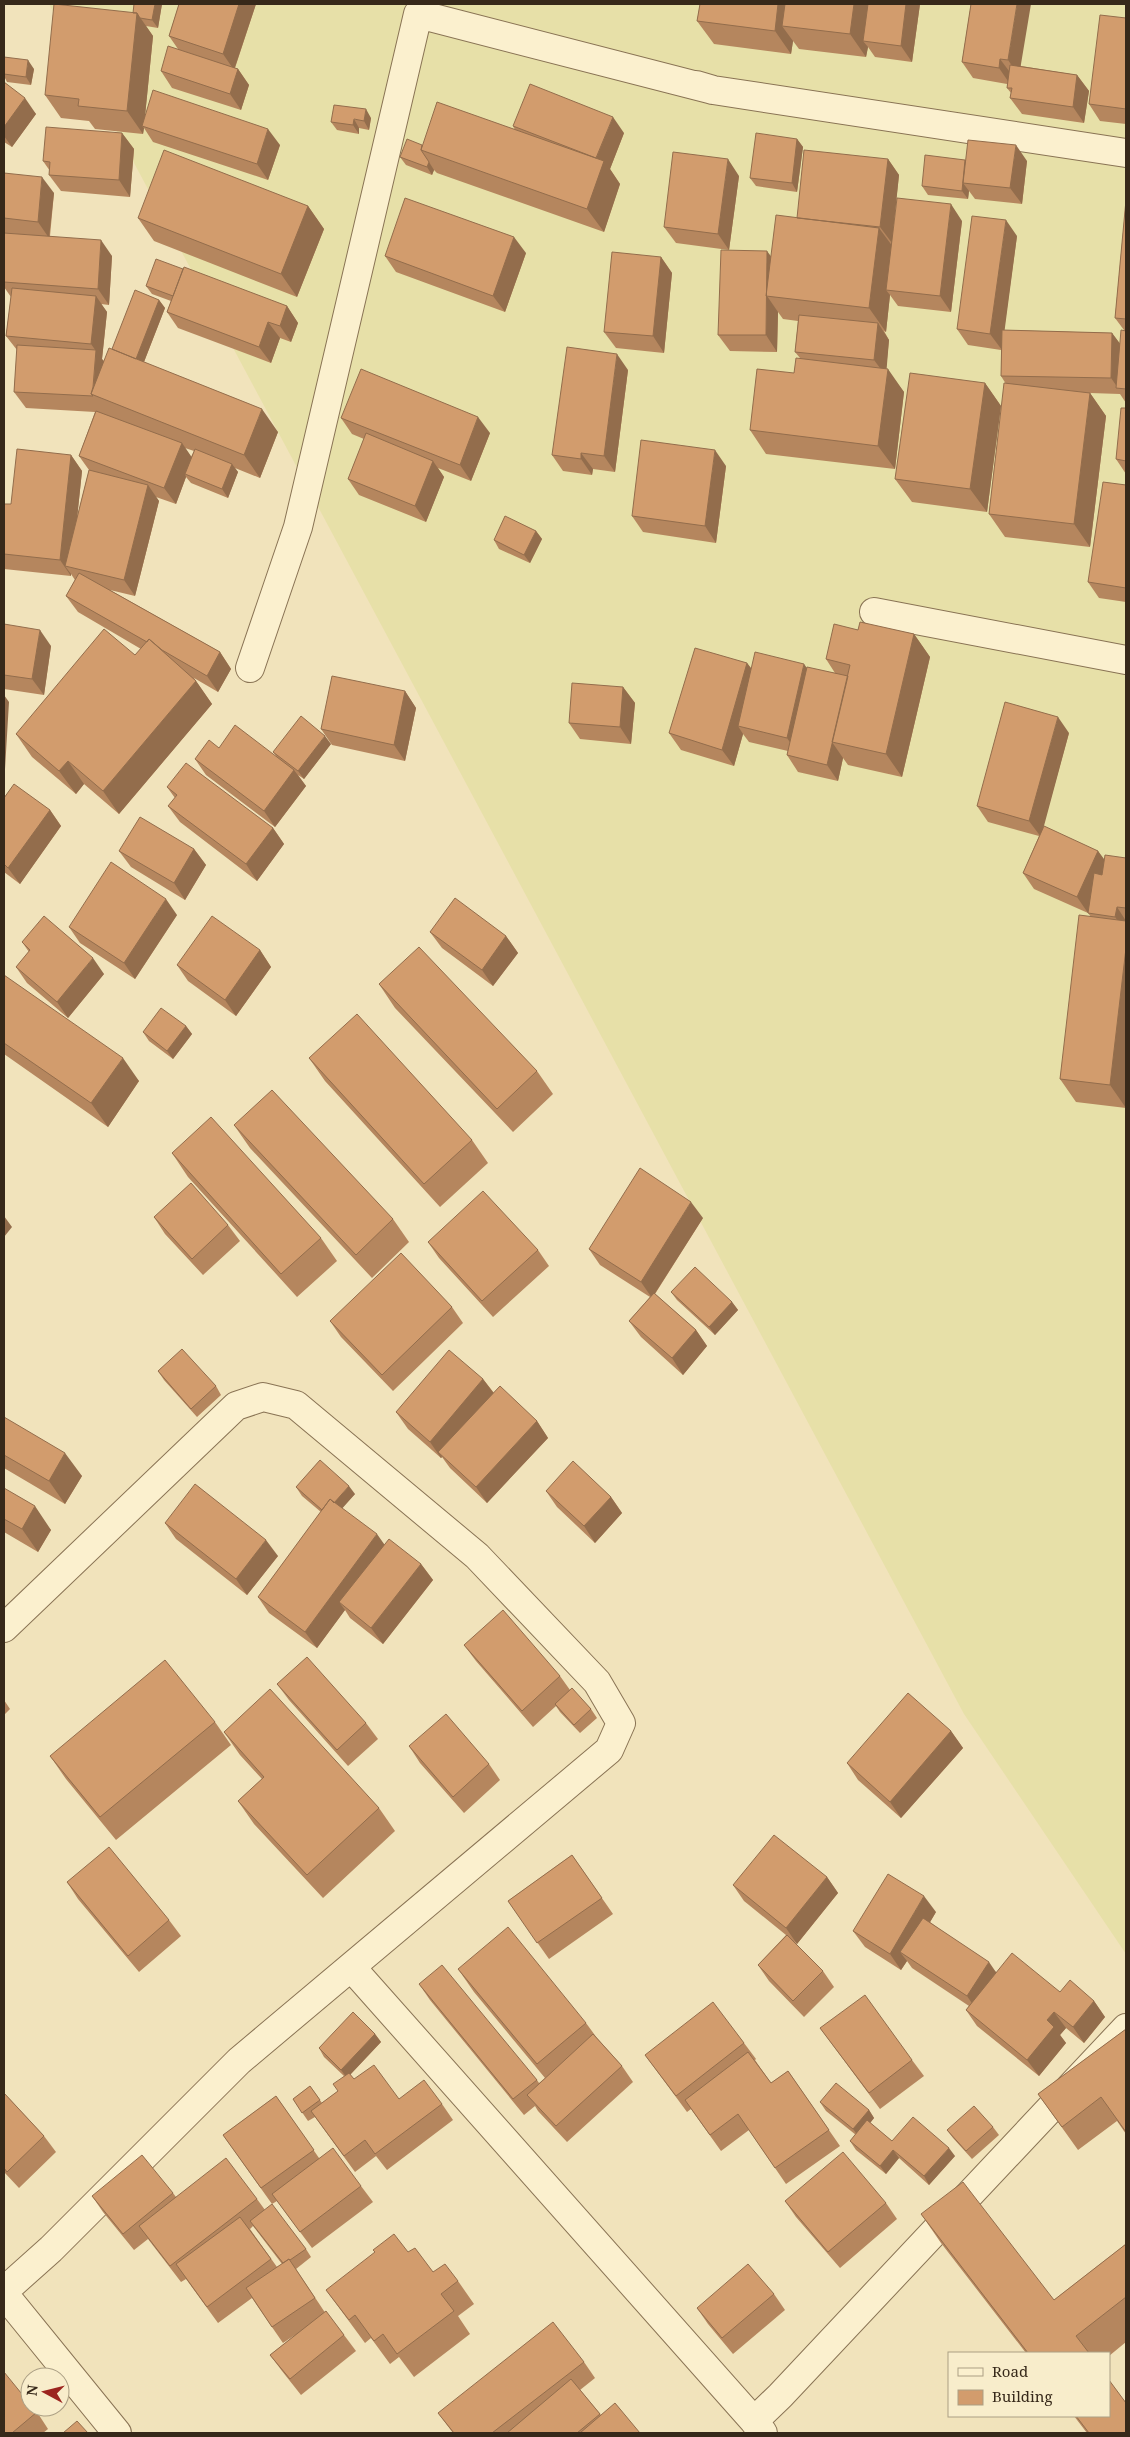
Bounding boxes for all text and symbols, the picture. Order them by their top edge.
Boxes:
legend [948,2352,1110,2417]
text: Road [992,2361,1028,2381]
north arrow [20,2367,70,2417]
text: N [21,2384,42,2397]
text: Building [992,2386,1053,2406]

